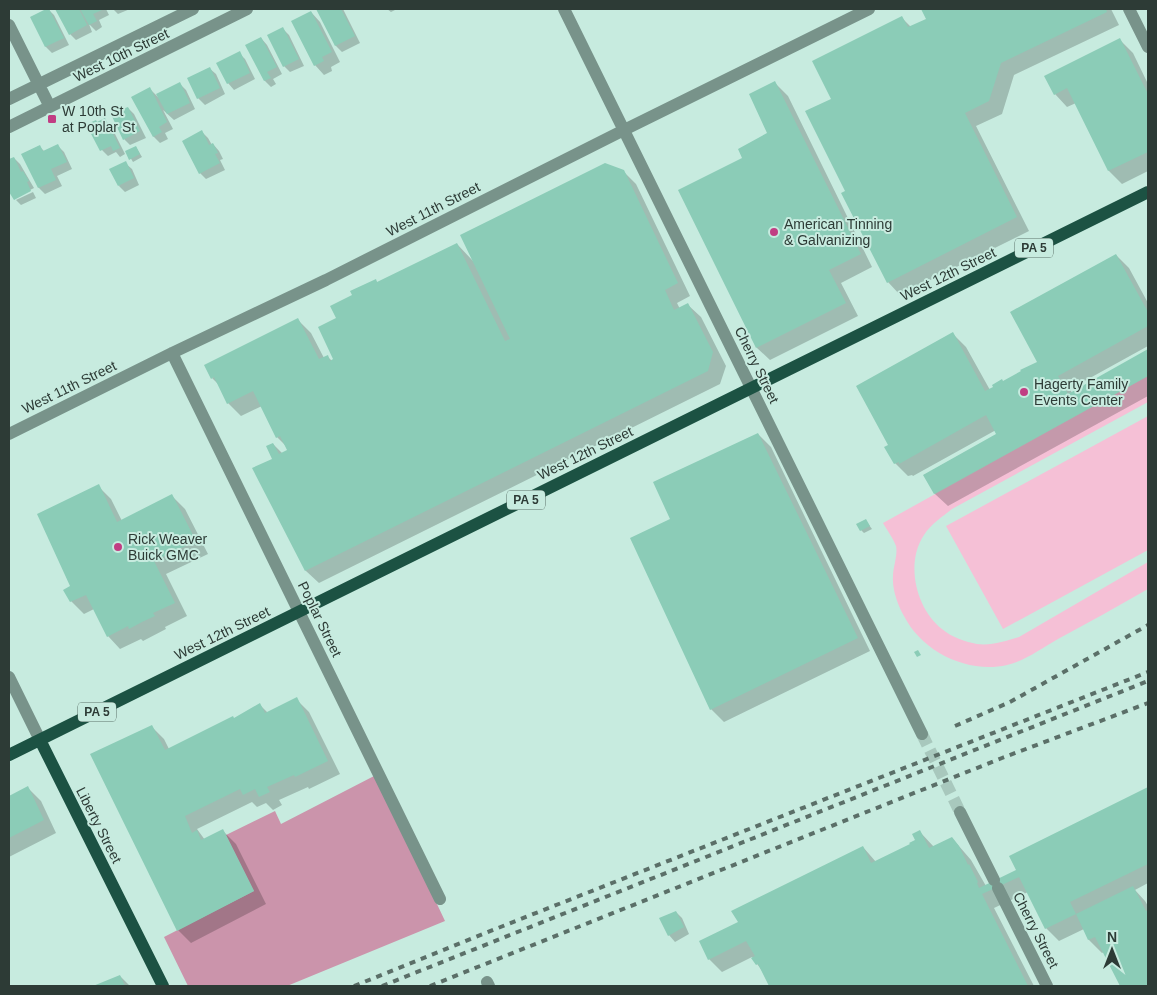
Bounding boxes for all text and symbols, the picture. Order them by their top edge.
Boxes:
street label: West 10th Street [71,25,171,85]
place label: W 10th St at Poplar St [62,103,135,135]
marker: W 10th St at Poplar St [46,113,58,125]
street label: West 11th Street [383,178,483,240]
place label: American Tinning & Galvanizing [784,216,892,248]
marker: American Tinning & Galvanizing [768,226,780,238]
road number: PA 5 [1015,238,1053,258]
street label: West 12th Street [898,244,998,304]
street label: Cherry Street [732,324,782,406]
street label: West 11th Street [19,357,119,417]
place label: Hagerty Family Events Center [1034,376,1128,408]
marker: Hagerty Family Events Center [1018,386,1030,398]
street label: West 12th Street [535,423,635,483]
road number: PA 5 [507,490,545,510]
place label: Rick Weaver Buick GMC [128,531,207,563]
marker: Rick Weaver Buick GMC [112,541,124,553]
street label: Poplar Street [295,579,345,659]
street label: West 12th Street [172,603,272,663]
road number: PA 5 [78,702,116,722]
street label: Liberty Street [73,784,125,866]
street label: Cherry Street [1010,889,1062,971]
north arrow [1087,925,1137,975]
text: N [1107,929,1117,945]

